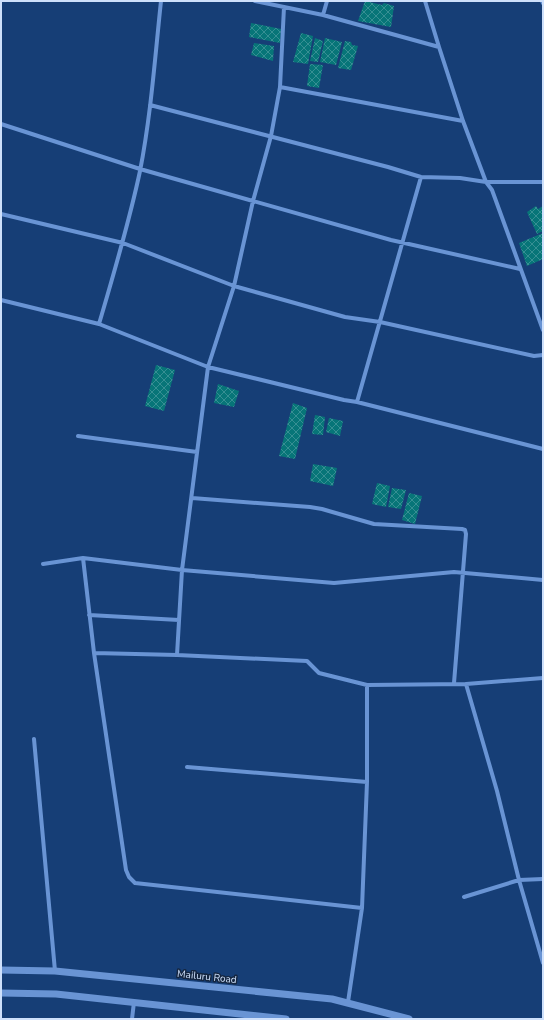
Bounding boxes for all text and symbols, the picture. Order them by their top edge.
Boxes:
street label: Mailuru Road [176,967,238,987]

